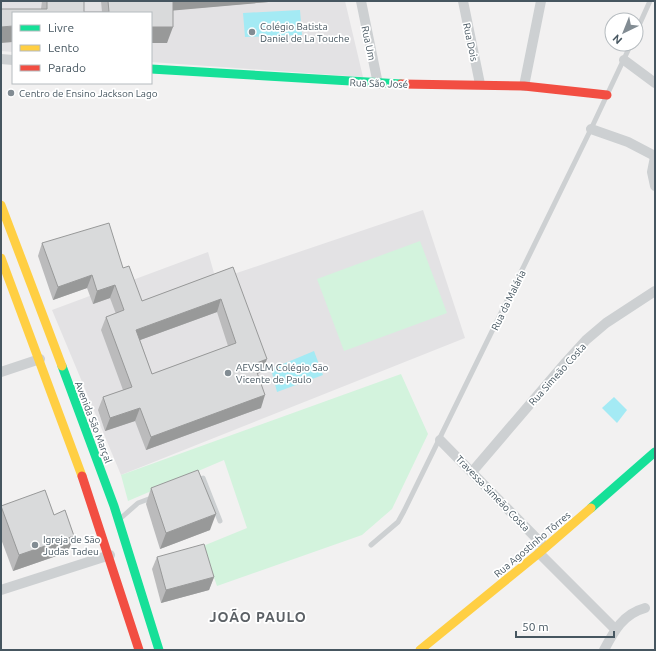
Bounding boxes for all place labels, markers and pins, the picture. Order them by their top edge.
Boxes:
place label: Colégio Batista Daniel de La Touche [260,21,349,44]
marker: Colégio Batista Daniel de La Touche [247,27,257,37]
marker: Centro de Ensino Jackson Lago [6,88,16,98]
place label: Centro de Ensino Jackson Lago [19,88,158,99]
place label: AEVSLM Colégio São Vicente de Paulo [236,362,329,385]
marker: AEVSLM Colégio São Vicente de Paulo [223,368,233,378]
place label: Igreja de São Judas Tadeu [43,534,101,557]
marker: Igreja de São Judas Tadeu [30,540,40,550]

